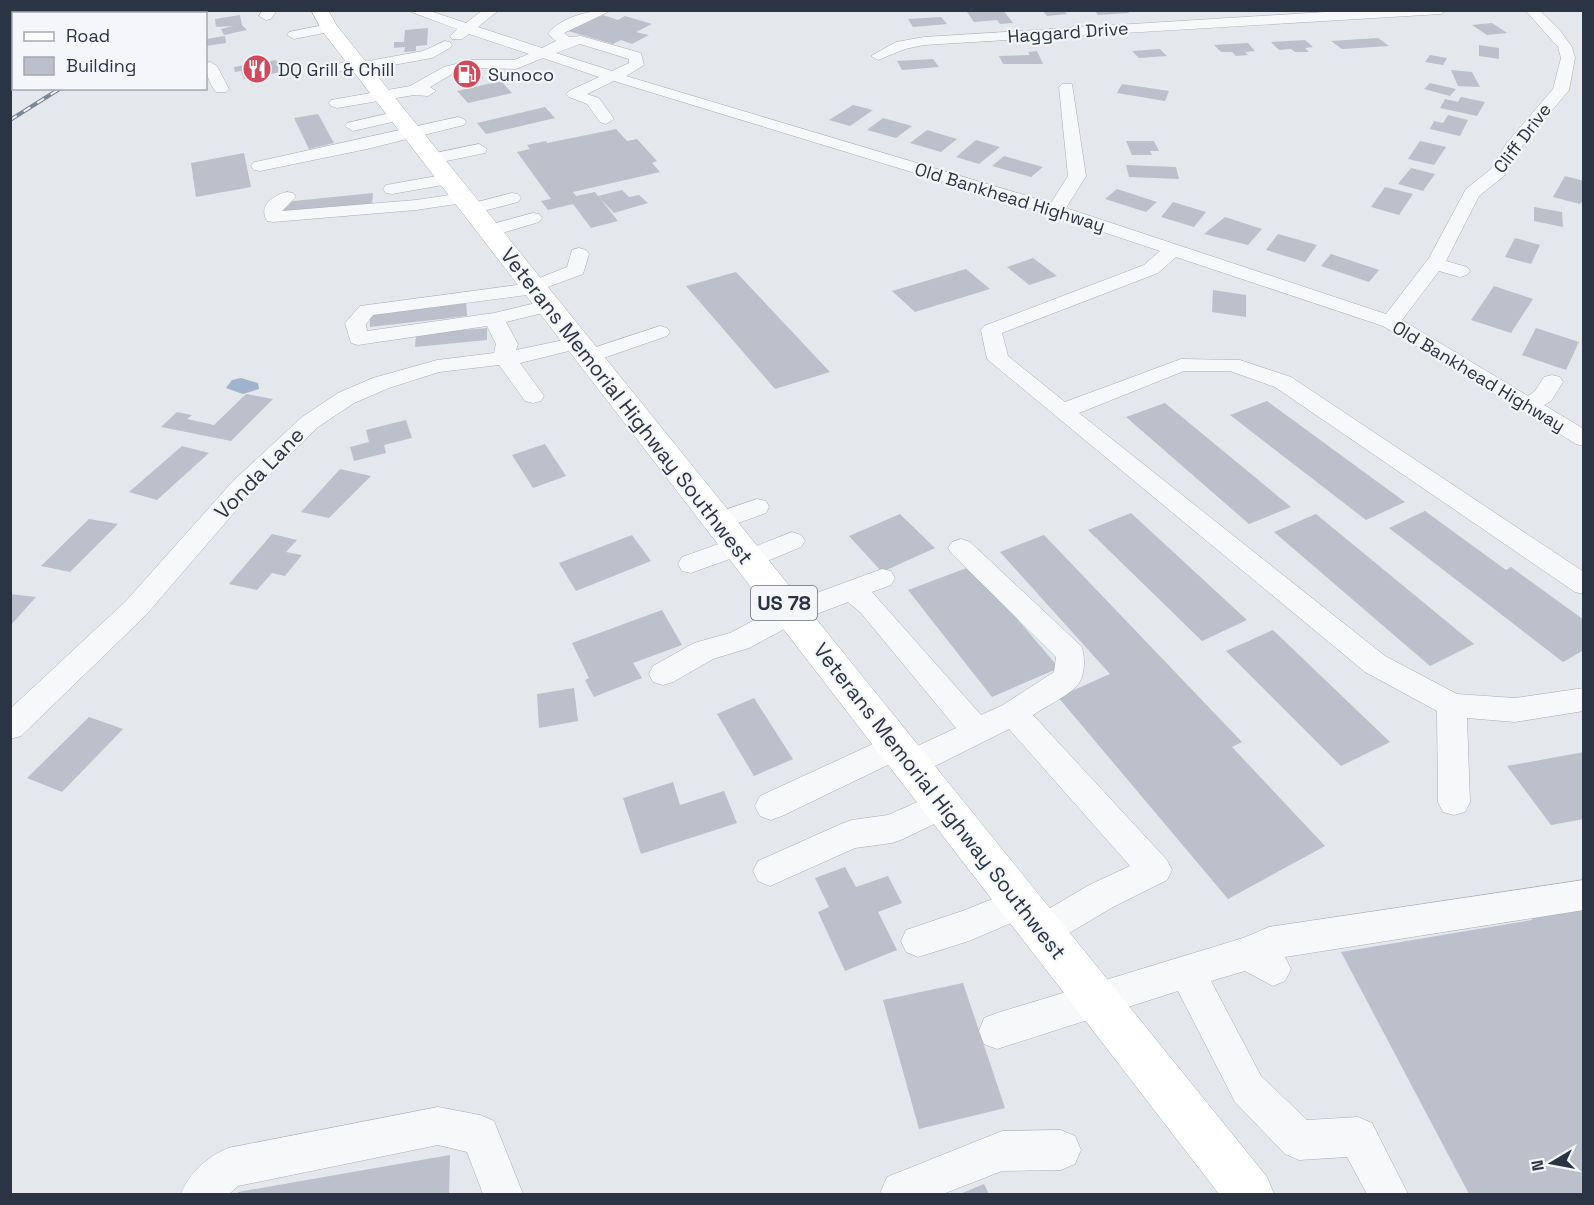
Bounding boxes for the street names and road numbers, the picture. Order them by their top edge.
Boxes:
street label: Haggard Drive [1007,16,1129,48]
street label: Cliff Drive [1488,98,1556,178]
street label: Old Bankhead Highway [912,157,1108,237]
street label: Veterans Memorial Highway Southwest [495,242,759,570]
street label: Old Bankhead Highway [1388,315,1570,437]
street label: Vonda Lane [208,421,310,525]
road number: US 78 [751,586,817,620]
street label: Veterans Memorial Highway Southwest [808,637,1072,965]

